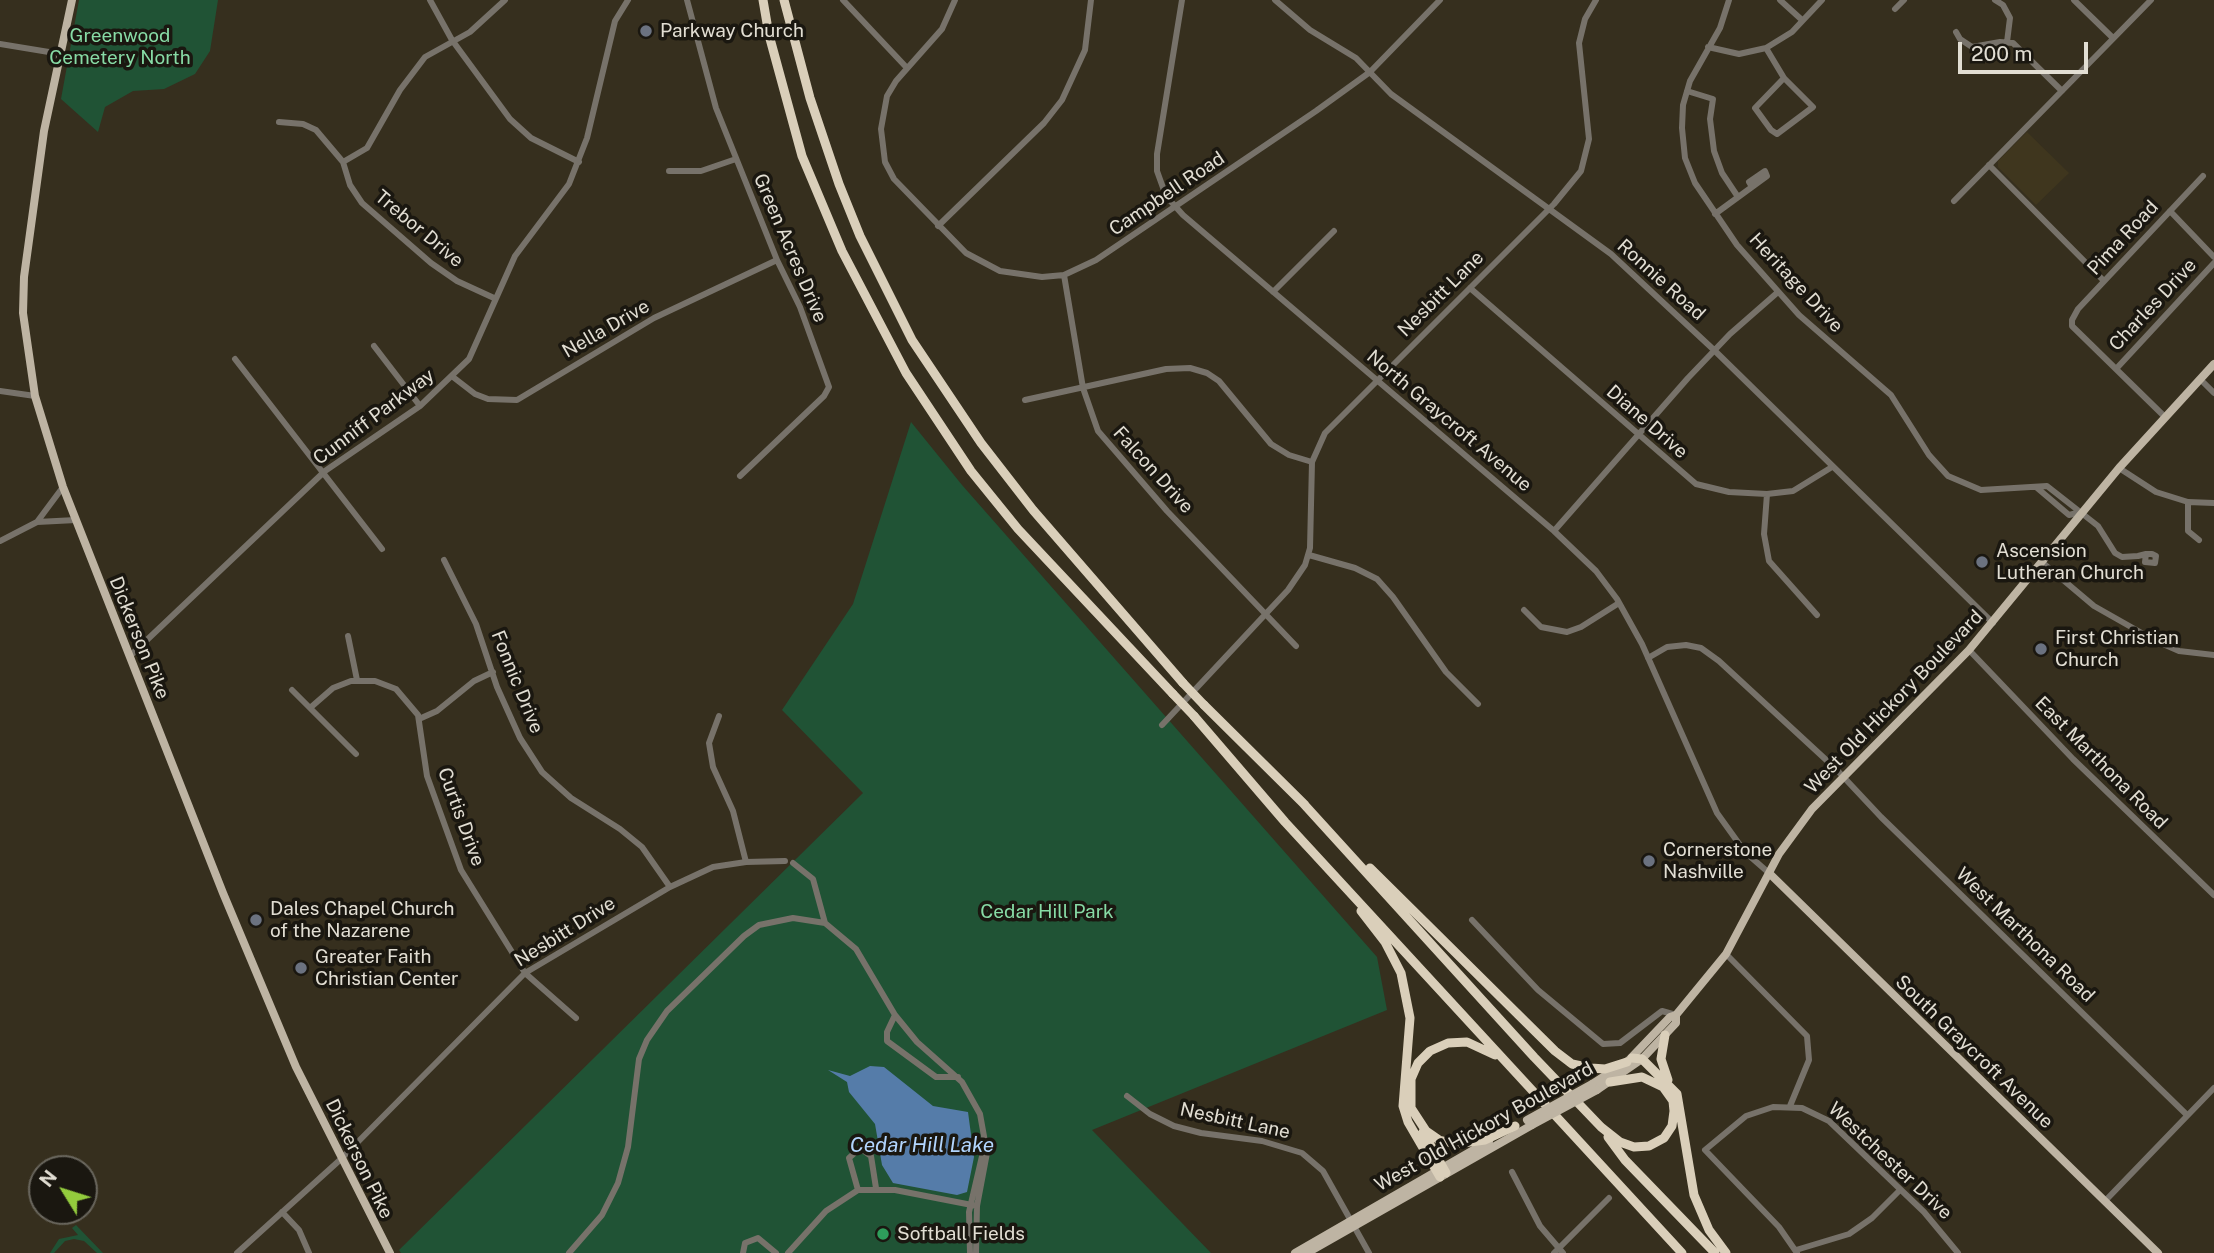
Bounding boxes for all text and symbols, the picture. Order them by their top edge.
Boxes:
place label: Parkway Church [660,20,804,42]
marker: Parkway Church [638,23,654,39]
park label: Greenwood Cemetery North [49,25,191,69]
scale bar [1962,28,2092,72]
text: 200 m [1971,41,2032,66]
street label: Campbell Road [1105,147,1229,241]
street label: Green Acres Drive [748,170,832,326]
street label: Trebor Drive [370,185,468,273]
street label: Pima Road [2083,196,2163,280]
street label: Heritage Drive [1744,229,1848,337]
street label: Ronnie Road [1612,235,1710,325]
street label: Nesbitt Lane [1393,246,1489,342]
street label: Charles Drive [2105,254,2201,356]
street label: Nella Drive [558,295,654,363]
street label: North Graycroft Avenue [1362,345,1536,497]
street label: Cunniff Parkway [309,364,439,470]
street label: Diane Drive [1602,381,1692,463]
street label: Falcon Drive [1108,422,1198,518]
place label: Ascension Lutheran Church [1996,540,2144,584]
marker: Ascension Lutheran Church [1974,554,1990,570]
street label: Dickerson Pike [104,573,174,703]
street label: West Old Hickory Boulevard [1800,605,1988,799]
street label: Fonnic Drive [486,627,548,737]
place label: First Christian Church [2055,627,2179,671]
marker: First Christian Church [2033,641,2049,657]
street label: East Marthona Road [2030,692,2172,834]
street label: Curtis Drive [433,765,489,869]
place label: Cornerstone Nashville [1663,839,1772,883]
marker: Cornerstone Nashville [1641,853,1657,869]
street label: West Marthona Road [1951,863,2099,1007]
street label: Nesbitt Drive [510,892,620,972]
place label: Dales Chapel Church of the Nazarene [270,898,454,942]
park label: Cedar Hill Park [980,901,1114,923]
marker: Dales Chapel Church of the Nazarene [248,912,264,928]
place label: Greater Faith Christian Center [315,946,458,990]
marker: Greater Faith Christian Center [293,960,309,976]
street label: South Graycroft Avenue [1890,971,2058,1133]
street label: West Old Hickory Boulevard [1371,1057,1597,1197]
street label: Dickerson Pike [320,1095,398,1223]
street label: Nesbitt Lane [1178,1098,1292,1144]
street label: Westchester Drive [1823,1098,1957,1224]
water label: Cedar Hill Lake [850,1133,994,1159]
north arrow [28,1155,98,1225]
text: N [35,1166,61,1191]
place label: Softball Fields [897,1223,1025,1245]
marker: Softball Fields [875,1226,891,1242]

